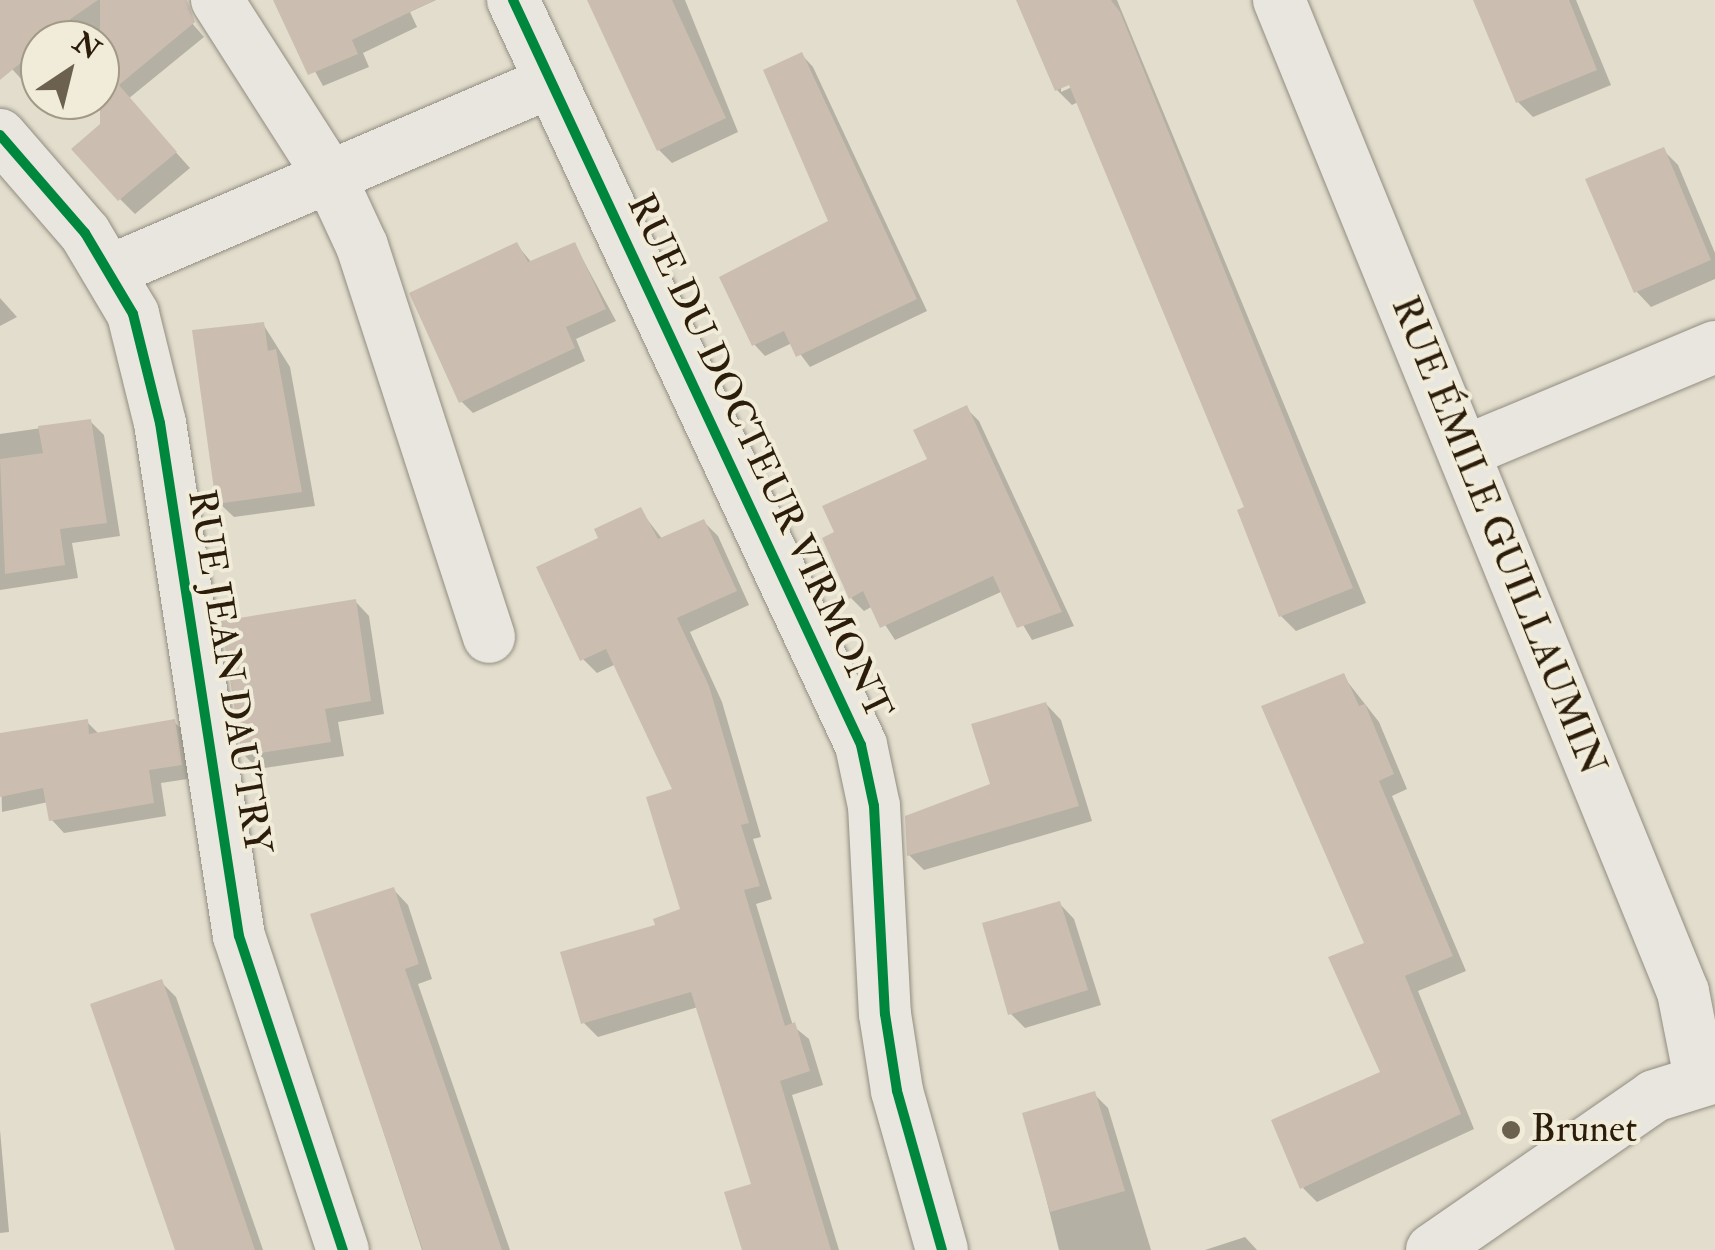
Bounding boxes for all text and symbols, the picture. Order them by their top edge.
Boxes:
north arrow [20,20,120,120]
text: N [66,25,107,68]
street label: RUE DU DOCTEUR VIRMONT [617,187,901,727]
street label: RUE ÉMILE GUILLAUMIN [1381,290,1615,782]
street label: RUE JEAN DAUTRY [178,487,280,857]
place label: Brunet [1531,1107,1637,1153]
marker: Brunet [1500,1119,1522,1141]

